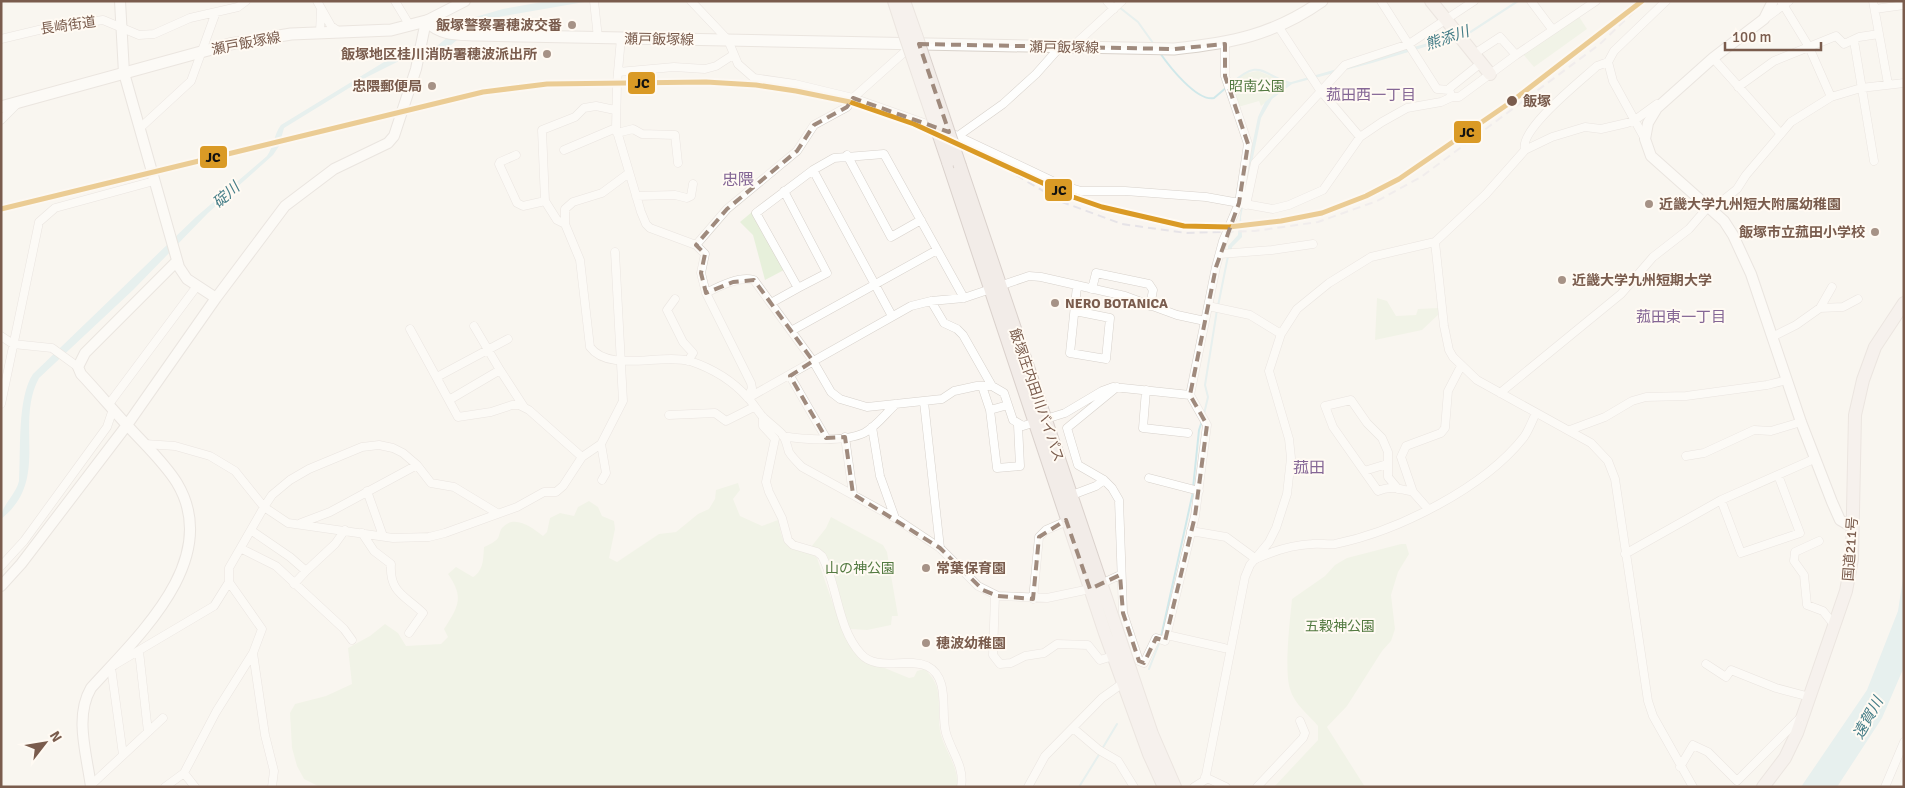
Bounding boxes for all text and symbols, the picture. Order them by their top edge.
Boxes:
street label: 長崎街道 [39,13,97,38]
place label: 飯塚警察署穂波交番 [436,17,562,34]
marker: 飯塚警察署穂波交番 [566,19,578,31]
scale bar [1725,20,1821,52]
water label: 熊添川 [1423,22,1473,54]
street label: 瀬戸飯塚線 [210,28,282,59]
text: 100 m [1732,28,1772,46]
street label: 瀬戸飯塚線 [624,30,694,49]
street label: 瀬戸飯塚線 [1029,38,1099,57]
place label: 飯塚地区桂川消防署穂波派出所 [341,46,537,63]
marker: 飯塚地区桂川消防署穂波派出所 [541,48,553,60]
line badge: JC [627,71,656,95]
text: JC [634,75,650,92]
place label: 忠隈郵便局 [352,78,422,95]
park label: 昭南公園 [1229,78,1285,95]
marker: 忠隈郵便局 [426,80,438,92]
district label: 菰田西一丁目 [1326,86,1416,104]
place label: 飯塚 [1523,93,1551,110]
marker: 飯塚 [1505,94,1519,108]
line badge: JC [1453,120,1482,144]
text: JC [1459,124,1475,141]
line badge: JC [199,145,228,169]
text: JC [205,149,221,166]
district label: 忠隈 [722,170,754,190]
water label: 碇川 [209,177,245,212]
line badge: JC [1044,178,1073,202]
text: JC [1051,182,1067,199]
place label: 近畿大学九州短大附属幼稚園 [1659,196,1841,213]
marker: 近畿大学九州短大附属幼稚園 [1643,198,1655,210]
place label: 飯塚市立菰田小学校 [1739,224,1865,241]
marker: 飯塚市立菰田小学校 [1869,226,1881,238]
place label: 近畿大学九州短期大学 [1572,272,1712,289]
marker: 近畿大学九州短期大学 [1556,274,1568,286]
place label: NERO BOTANICA [1065,295,1168,312]
marker: NERO BOTANICA [1049,297,1061,309]
district label: 菰田東一丁目 [1636,308,1726,326]
street label: 飯塚庄内田川バイパス [1006,326,1067,464]
district label: 菰田 [1293,458,1325,478]
street label: 国道211号 [1840,516,1861,582]
park label: 山の神公園 [825,560,895,577]
place label: 常葉保育園 [936,560,1006,577]
marker: 常葉保育園 [920,562,932,574]
park label: 五穀神公園 [1305,618,1375,635]
place label: 穂波幼稚園 [936,635,1006,652]
marker: 穂波幼稚園 [920,637,932,649]
water label: 遠賀川 [1849,692,1888,742]
north arrow [20,718,70,768]
text: N [46,728,66,745]

